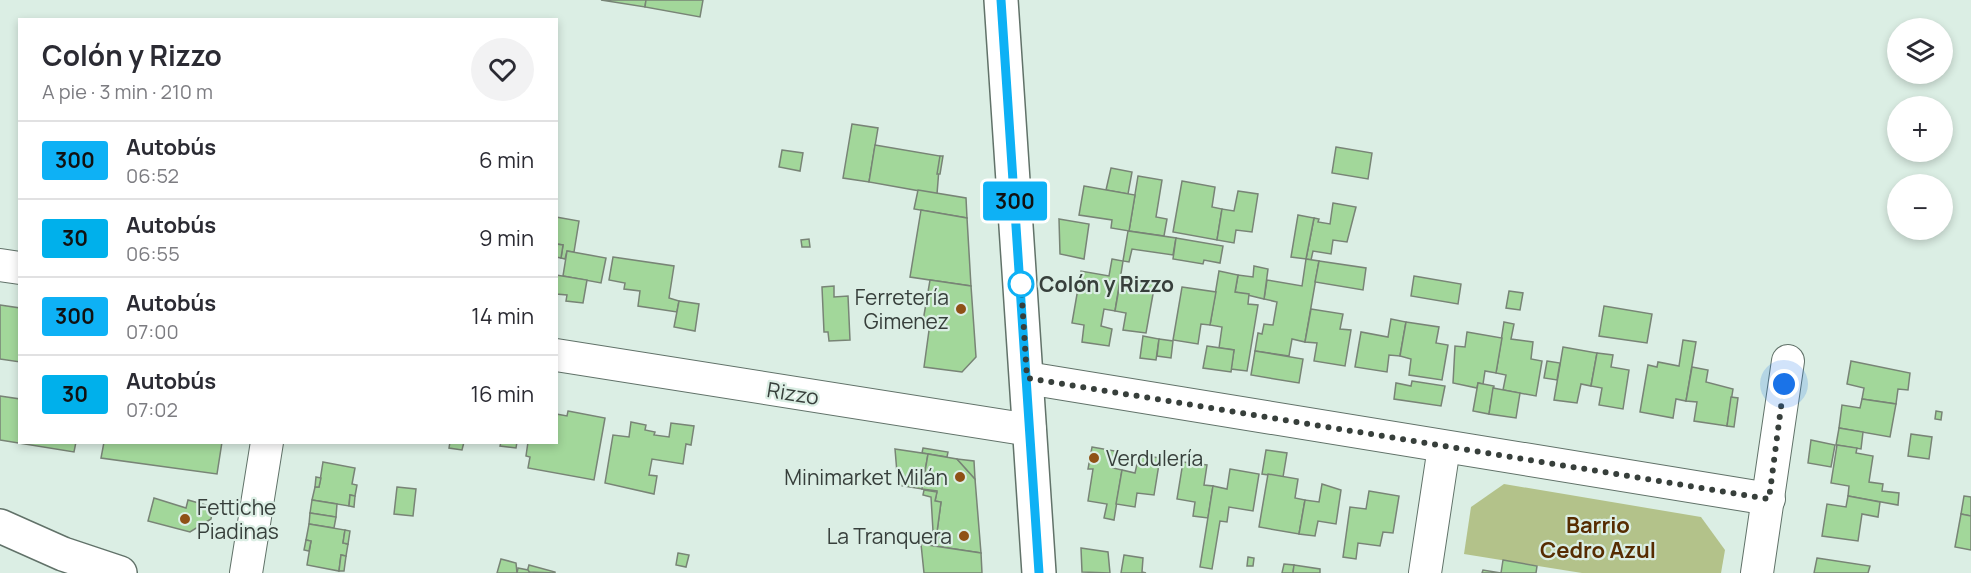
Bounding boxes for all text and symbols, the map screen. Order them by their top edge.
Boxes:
map controls [1887,18,1953,240]
button: layers [1887,18,1953,84]
text: Colón y Rizzo [42,36,222,74]
button: heart [471,38,534,101]
text: A pie · 3 min · 210 m [42,78,213,105]
button: + [1887,96,1953,162]
text: Autobús [126,132,216,162]
text: 6 min [479,145,534,175]
text: 300 [55,146,95,174]
text: 06:52 [126,162,179,189]
button: − [1887,174,1953,240]
line badge: 300 [980,182,1050,220]
text: 300 [995,187,1035,215]
text: Autobús [126,210,216,240]
text: 9 min [479,223,534,253]
text: 30 [62,224,88,252]
text: 06:55 [126,240,180,267]
place label: Colón y Rizzo [1039,270,1174,298]
marker: Colón y Rizzo [1008,271,1034,297]
place label: Ferretería Gimenez [855,283,949,335]
text: Autobús [126,288,216,318]
text: 14 min [471,301,534,331]
text: 300 [55,302,95,330]
marker: Ferretería Gimenez [954,302,968,316]
text: 07:00 [126,318,179,345]
text: Autobús [126,366,216,396]
your location [1769,369,1799,399]
street label: Rizzo [765,375,821,411]
text: 16 min [471,379,534,409]
text: 30 [62,380,88,408]
text: 07:02 [126,396,178,423]
place label: Verdulería [1106,444,1203,472]
marker: Verdulería [1087,451,1101,465]
place label: Minimarket Milán [784,463,948,491]
marker: Minimarket Milán [953,470,967,484]
place label: Fettiche Piadinas [197,493,279,545]
district label: Barrio Cedro Azul [1540,510,1656,565]
marker: Fettiche Piadinas [178,512,192,526]
place label: La Tranquera [827,522,952,550]
marker: La Tranquera [957,529,971,543]

